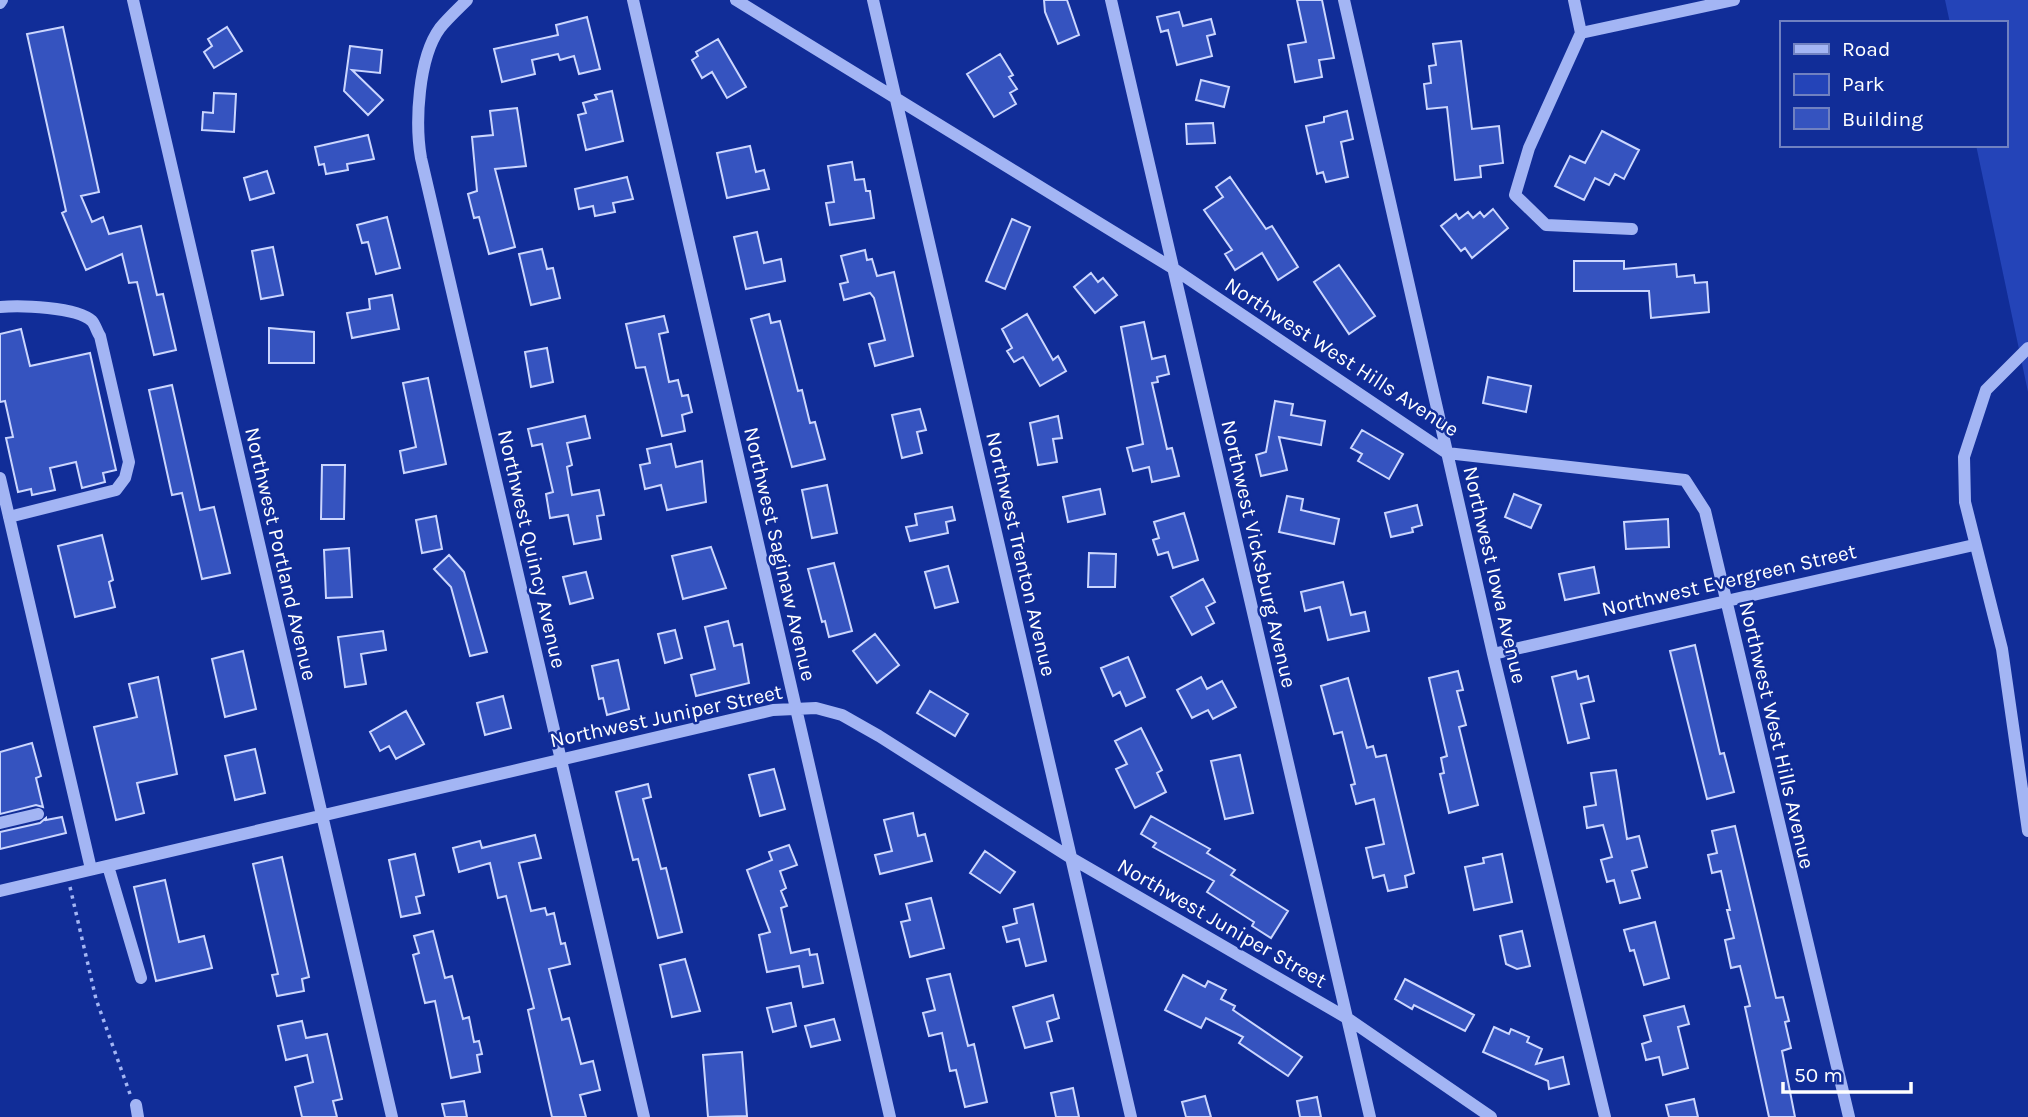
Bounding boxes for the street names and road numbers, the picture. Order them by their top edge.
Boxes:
street label: Northwest West Hills Avenue [1221,272,1463,442]
street label: Northwest Vicksburg Avenue [1216,418,1302,690]
street label: Northwest Portland Avenue [240,425,322,683]
street label: Northwest Saginaw Avenue [739,425,821,683]
street label: Northwest Quincy Avenue [493,427,571,671]
street label: Northwest Trenton Avenue [981,429,1061,679]
street label: Northwest Iowa Avenue [1458,464,1532,686]
street label: Northwest Evergreen Street [1599,539,1859,621]
street label: Northwest West Hills Avenue [1734,599,1820,871]
street label: Northwest Juniper Street [547,680,785,752]
street label: Northwest Juniper Street [1113,853,1331,993]

